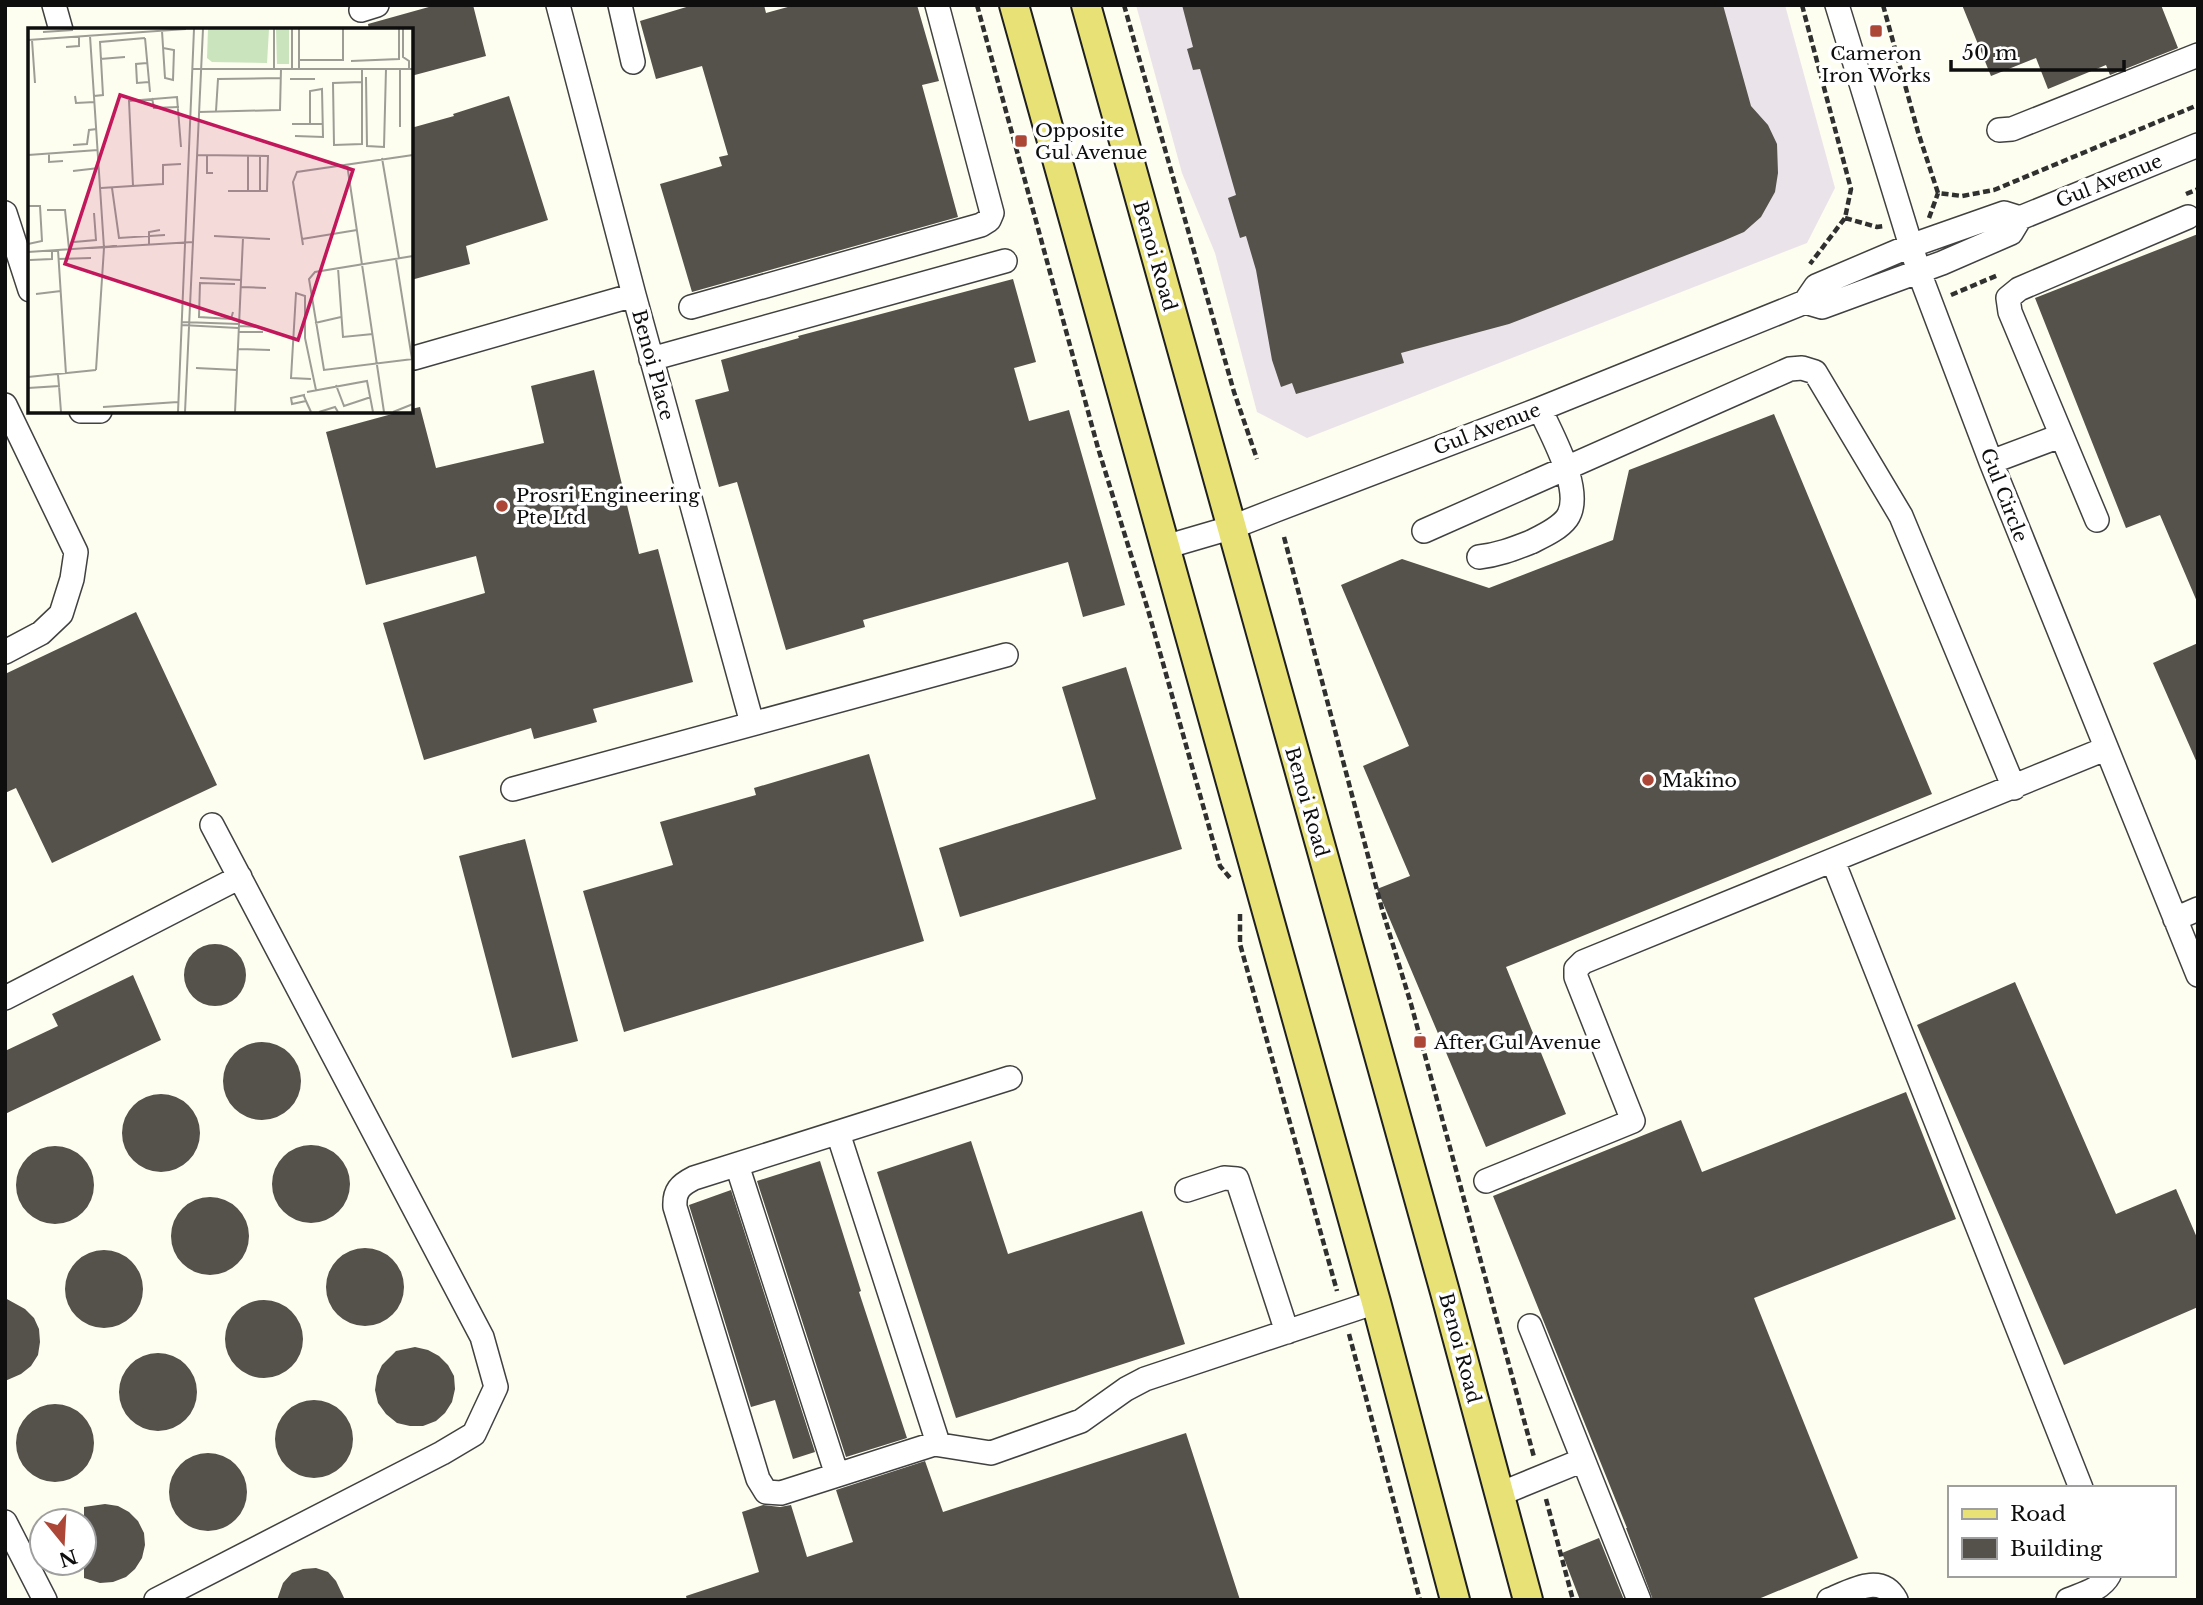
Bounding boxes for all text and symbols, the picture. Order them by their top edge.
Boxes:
marker: Cameron Iron Works [1868,23,1884,39]
inset map [28,28,413,413]
scale bar [1951,28,2124,72]
text: 50 m [1962,40,2018,66]
place label: Cameron Iron Works [1821,42,1931,87]
place label: Opposite Gul Avenue [1035,119,1147,164]
marker: Opposite Gul Avenue [1013,133,1029,149]
street label: Gul Avenue [2053,149,2165,213]
street label: Benoi Road [1128,198,1182,314]
street label: Benoi Place [627,307,679,423]
street label: Gul Avenue [1430,398,1544,460]
street label: Gul Circle [1976,445,2032,545]
place label: Prosri Engineering Pte Ltd [516,484,700,529]
marker: Prosri Engineering Pte Ltd [494,498,510,514]
street label: Benoi Road [1280,744,1334,860]
place label: Makino [1662,769,1737,792]
marker: Makino [1640,772,1656,788]
place label: After Gul Avenue [1433,1031,1601,1054]
marker: After Gul Avenue [1412,1034,1428,1050]
street label: Benoi Road [1434,1290,1486,1406]
legend [1948,1486,2175,1577]
text: Road [2010,1501,2066,1527]
north arrow [28,1507,98,1577]
text: Building [2010,1536,2103,1562]
text: N [56,1544,80,1571]

